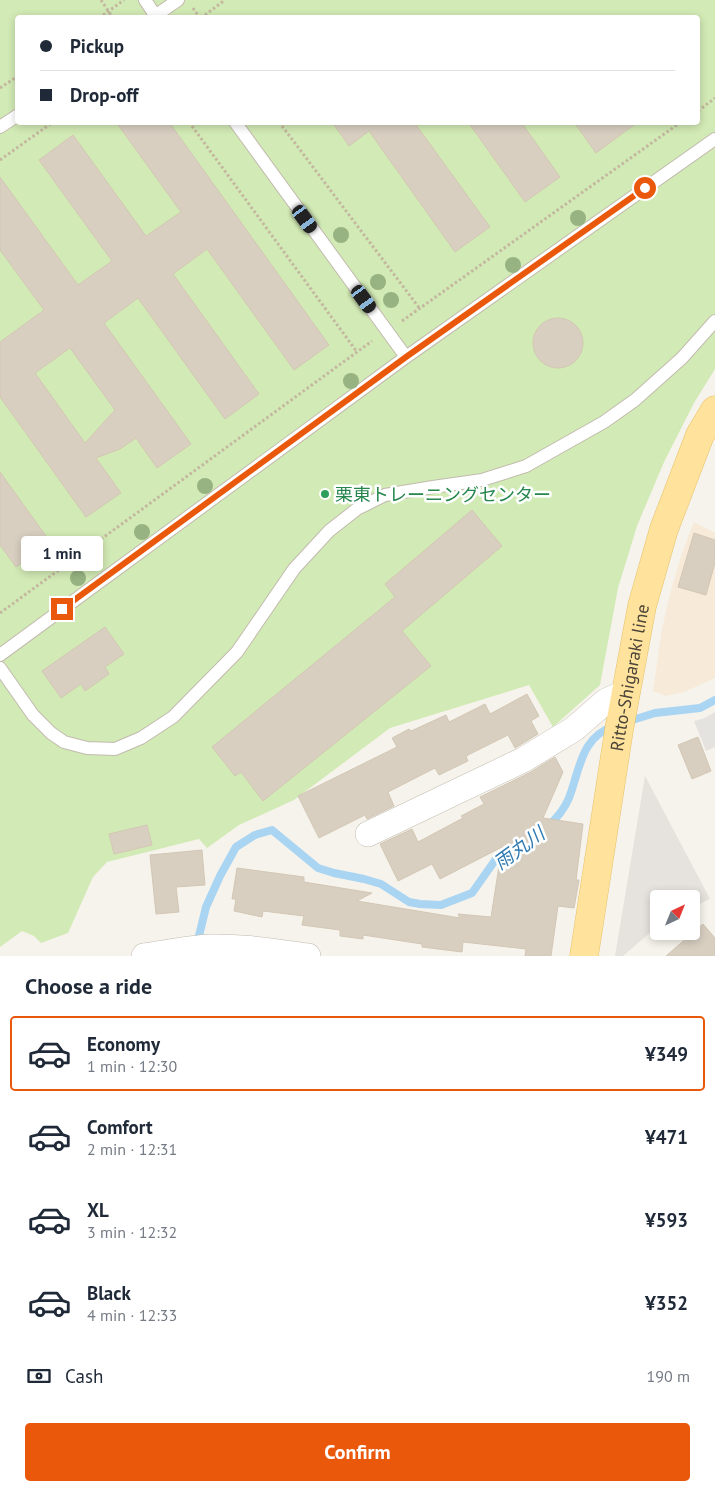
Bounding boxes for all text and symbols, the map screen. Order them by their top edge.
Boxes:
text: Pickup [70,34,124,58]
text: Drop-off [70,83,138,107]
route start [634,177,656,199]
car [290,202,319,236]
car [349,282,378,316]
place label: 栗東トレーニングセンター [335,483,551,506]
marker: 栗東トレーニングセンター [319,488,331,500]
callout: 1 min [21,536,103,572]
text: 1 min [42,543,82,563]
route end [51,598,73,620]
street label: Ritto-Shigaraki line [604,602,654,753]
water label: 雨丸川 [489,820,551,874]
north arrow [650,890,700,940]
map controls [650,890,700,940]
text: Choose a ride [25,972,152,1000]
icon: car [27,1031,72,1076]
text: Economy [87,1032,160,1056]
text: ¥349 [645,1042,688,1066]
text: 1 min · 12:30 [87,1056,177,1076]
icon: car [27,1114,72,1159]
text: Comfort [87,1115,153,1139]
text: ¥471 [645,1125,688,1149]
text: 2 min · 12:31 [87,1139,177,1159]
icon: car [27,1197,72,1242]
text: XL [87,1198,109,1222]
text: ¥593 [645,1208,688,1232]
text: 3 min · 12:32 [87,1222,177,1242]
icon: car [27,1280,72,1325]
text: Black [87,1281,131,1305]
text: ¥352 [645,1291,688,1315]
text: 4 min · 12:33 [87,1305,177,1325]
icon: cash [25,1362,53,1390]
text: Cash [65,1364,103,1388]
text: 190 m [647,1366,690,1386]
button: Confirm [25,1423,690,1481]

